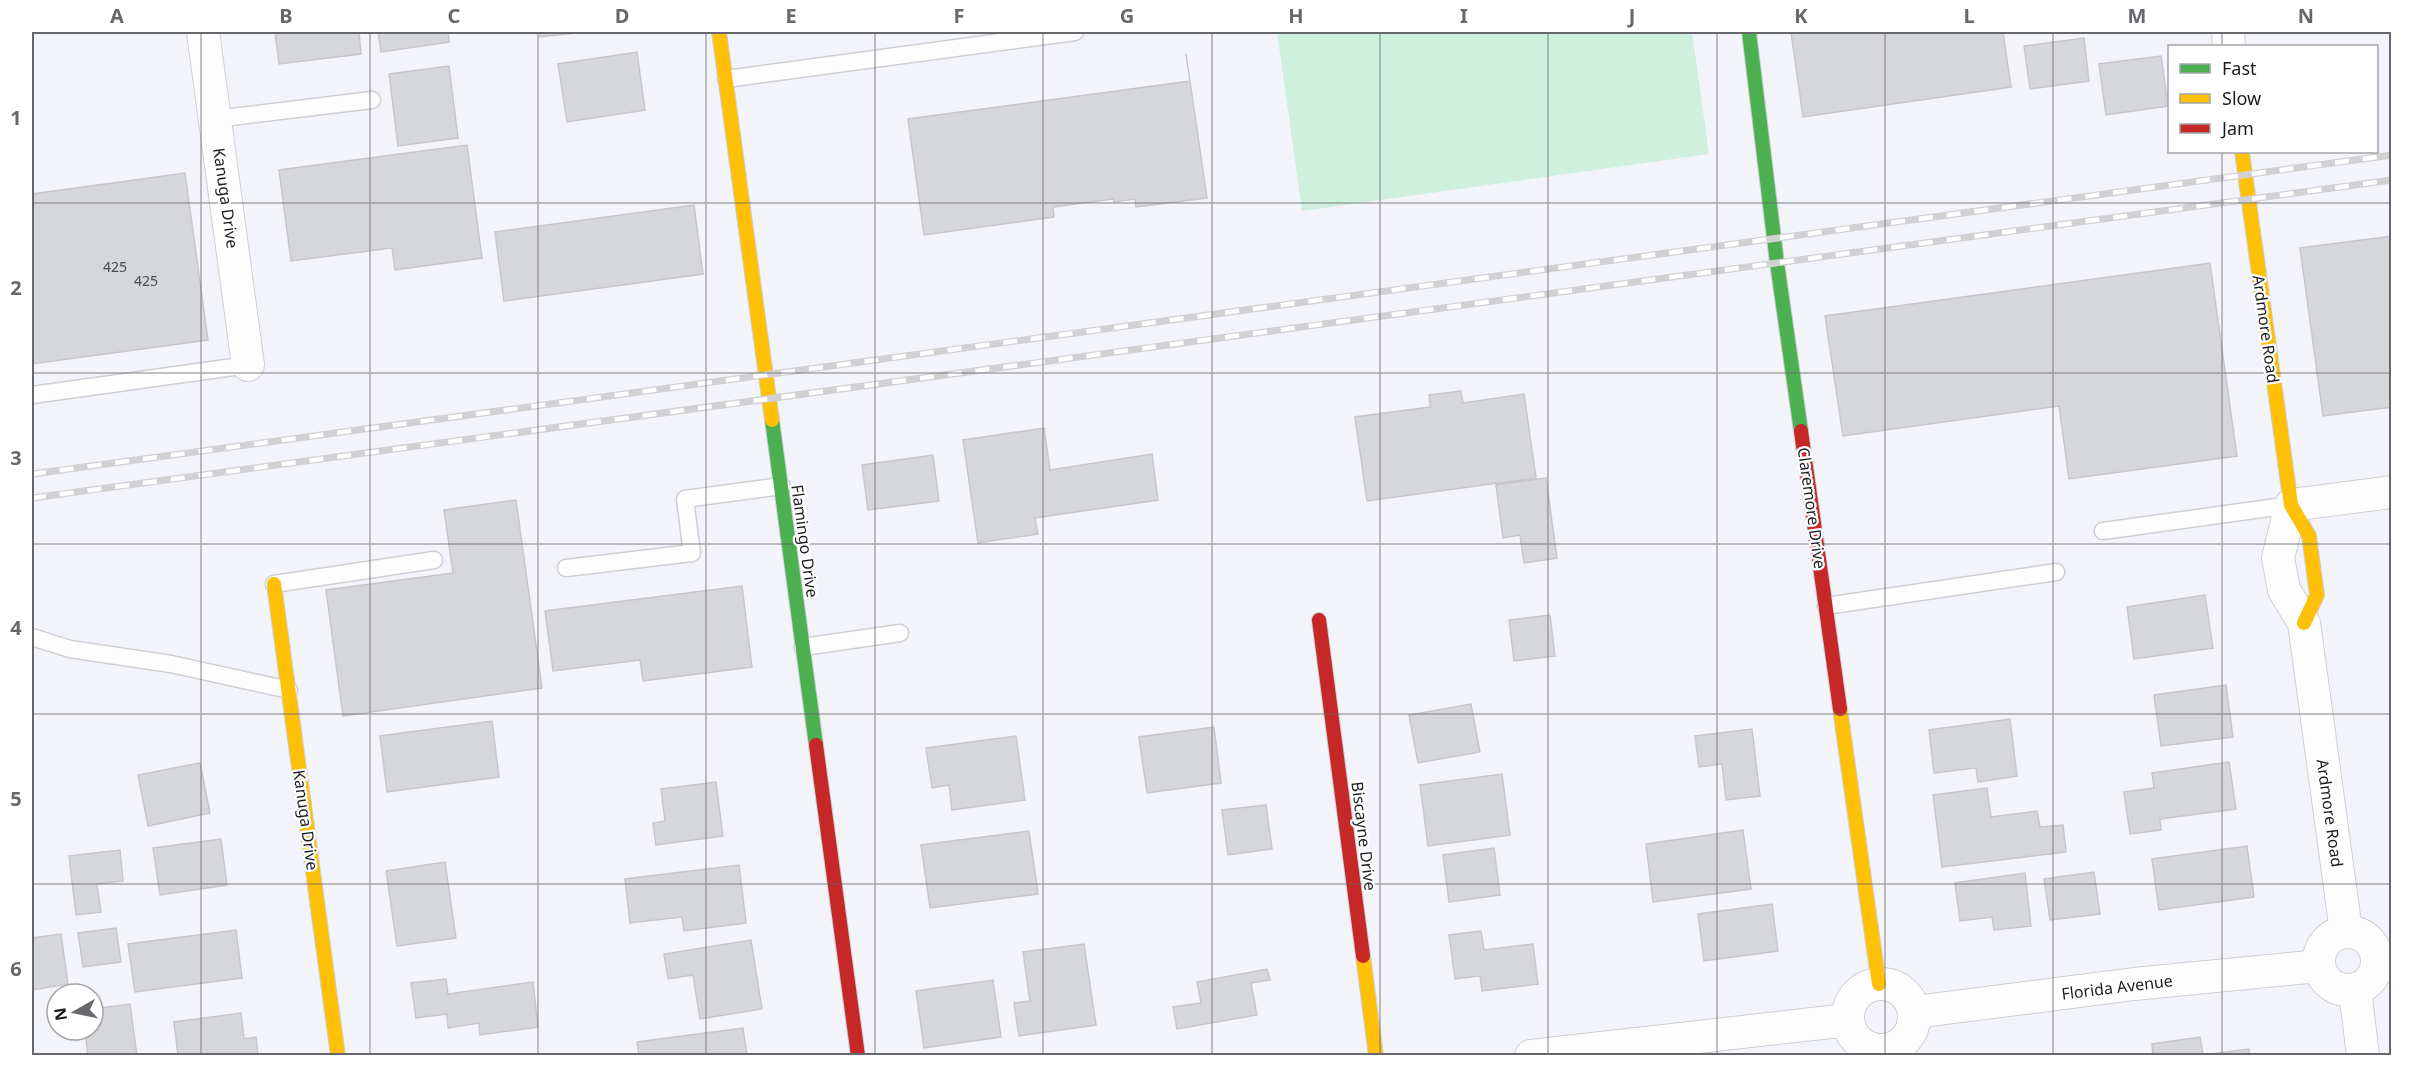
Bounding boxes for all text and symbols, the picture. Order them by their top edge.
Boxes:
text: A [110,2,124,29]
text: B [279,2,293,29]
text: C [448,2,461,29]
text: D [615,2,629,29]
text: E [785,2,797,29]
text: F [954,2,964,29]
text: G [1120,2,1134,29]
text: H [1288,2,1304,29]
text: I [1460,2,1468,29]
text: J [1627,2,1635,29]
text: K [1794,2,1808,29]
text: L [1963,2,1975,29]
text: M [2128,2,2146,29]
text: N [2298,2,2314,29]
legend [2168,45,2378,153]
text: Fast [2222,56,2257,80]
text: Slow [2222,86,2261,110]
text: 1 [10,104,22,131]
text: Jam [2220,116,2254,140]
street label: Kanuga Drive [208,146,244,250]
house number: 425 [103,257,127,276]
house number: 425 [134,271,158,290]
text: 2 [10,274,22,301]
street label: Ardmore Road [2248,274,2284,384]
text: 3 [10,444,22,471]
street label: Claremore Drive [1793,446,1831,570]
street label: Flamingo Drive [786,483,824,599]
text: 4 [10,614,22,641]
street label: Ardmore Road [2312,758,2348,868]
street label: Kanuga Drive [288,768,324,872]
street label: Biscayne Drive [1346,780,1382,892]
text: 5 [10,785,22,812]
text: 6 [10,955,22,982]
street label: Florida Avenue [2060,969,2174,1005]
north arrow [45,982,105,1042]
text: N [48,1006,72,1022]

